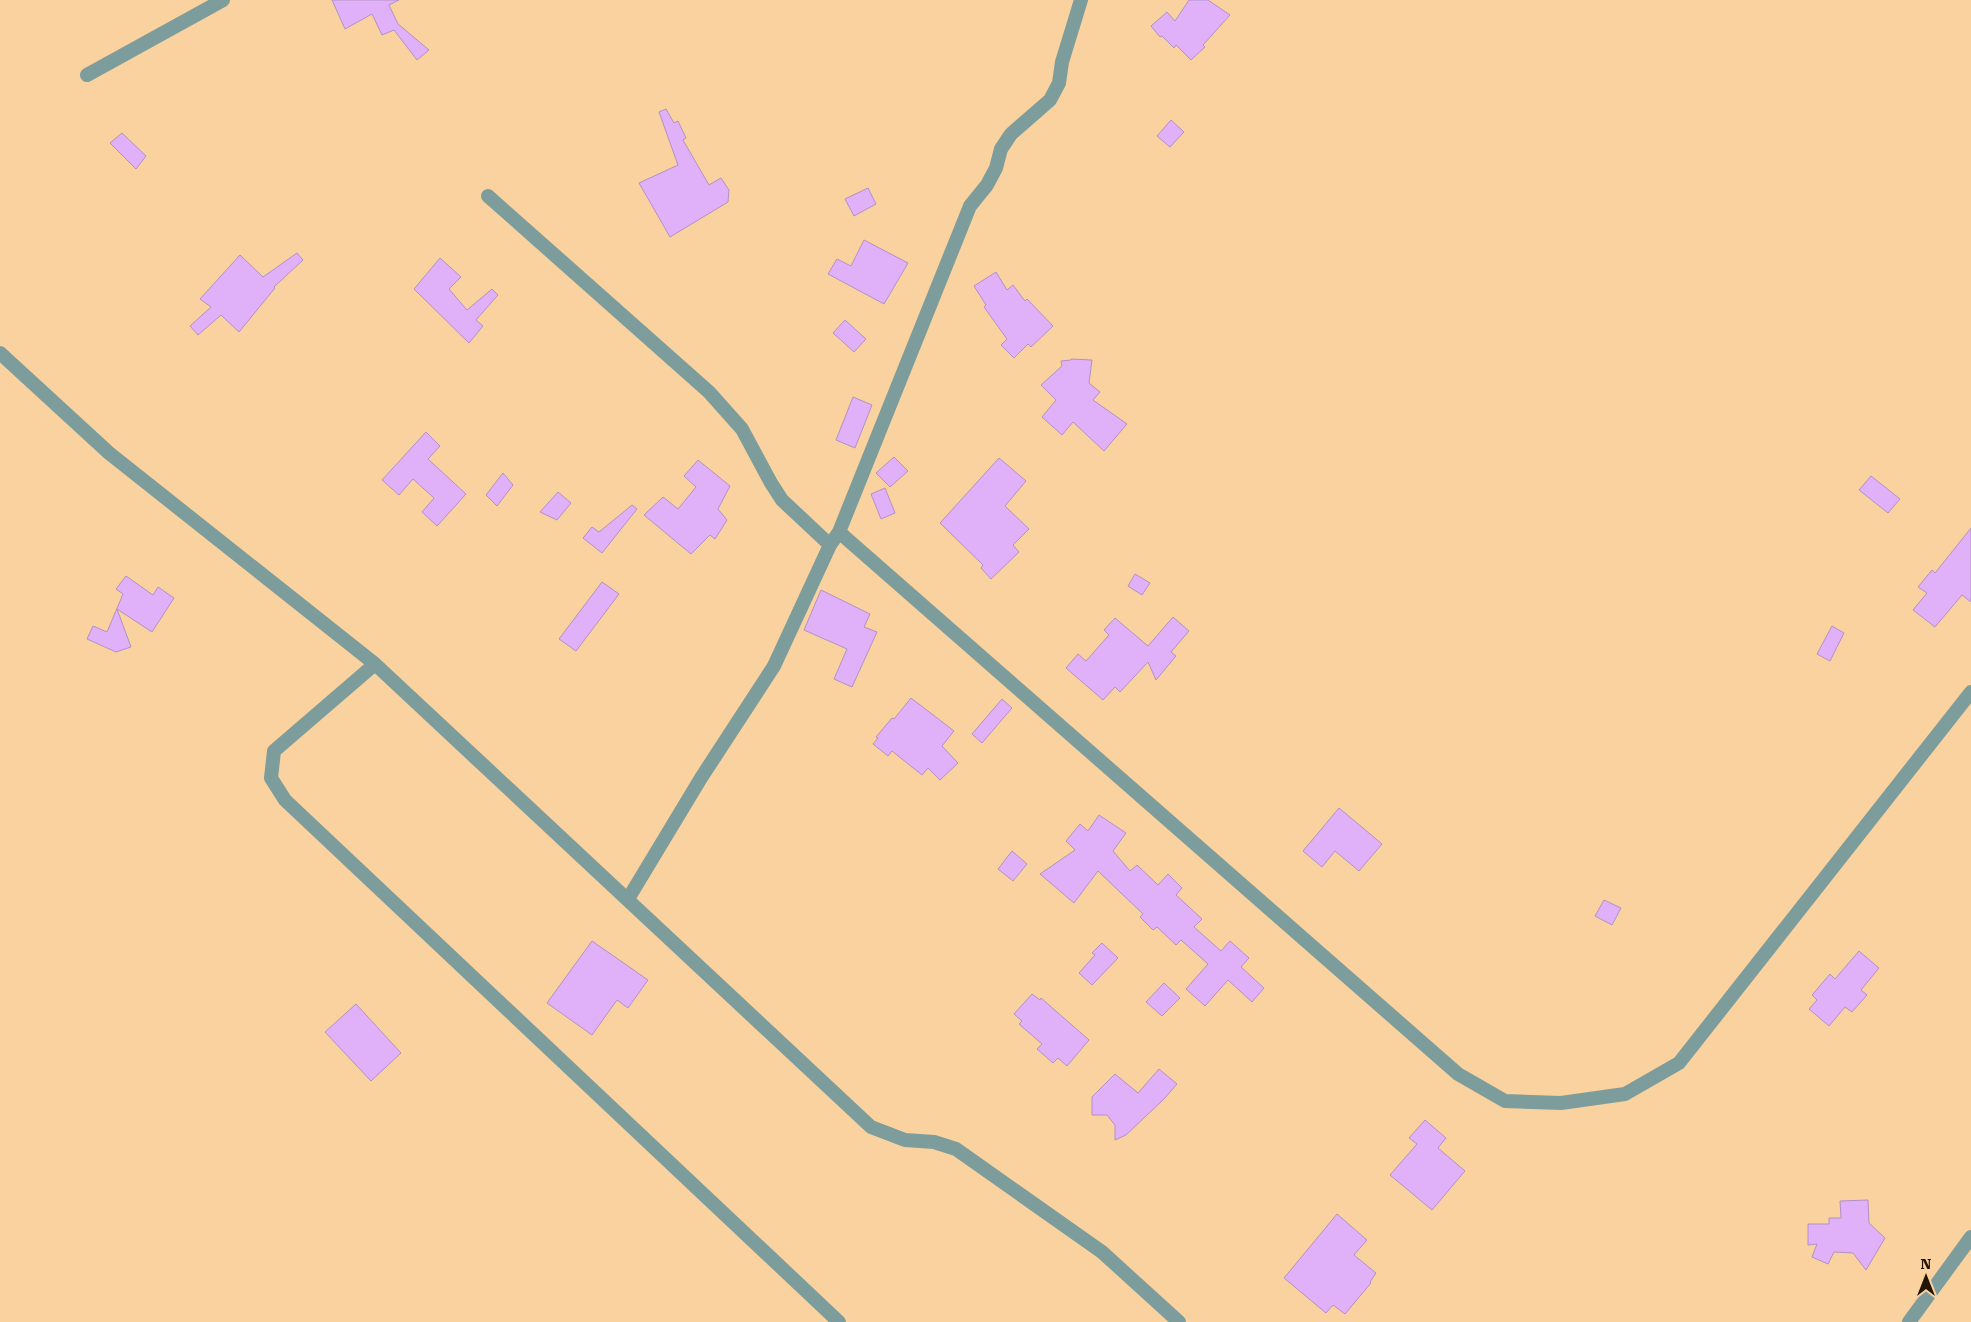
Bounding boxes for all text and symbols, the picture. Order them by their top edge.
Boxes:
north arrow [1901,1252,1951,1302]
text: N [1921,1256,1932,1272]

